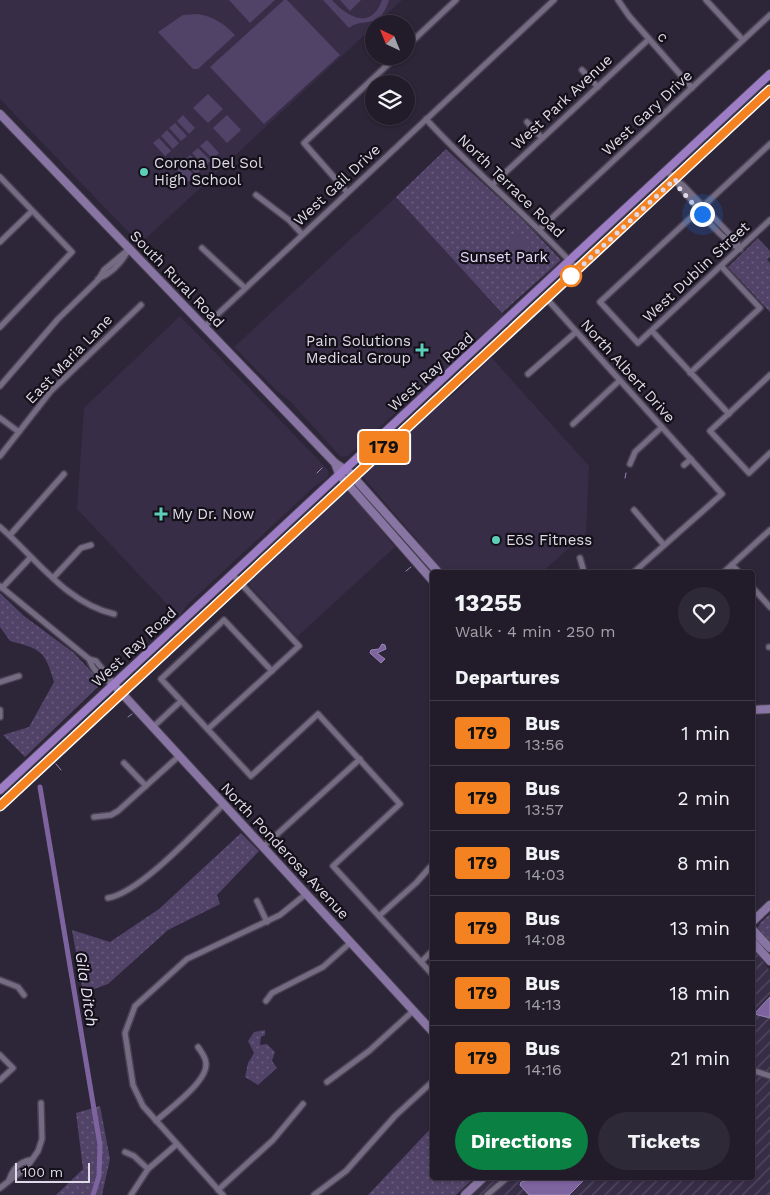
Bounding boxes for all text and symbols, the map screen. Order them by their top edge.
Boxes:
north arrow [365,15,415,65]
map controls [365,15,415,125]
street label: c [653,28,673,46]
street label: West Park Avenue [508,51,616,153]
street label: West Gary Drive [598,66,696,160]
button: layers [365,75,415,125]
street label: North Terrace Road [454,130,568,242]
street label: West Gail Drive [290,140,384,230]
place label: Corona Del Sol High School [154,154,263,189]
marker: Corona Del Sol High School [138,166,150,178]
your location [690,202,715,227]
street label: West Dublin Street [639,217,754,326]
street label: South Rural Road [126,227,228,331]
park label: Sunset Park [460,248,549,266]
unlabelled marker [560,265,582,287]
street label: East Maria Lane [22,311,116,407]
street label: North Albert Drive [577,316,679,426]
street label: West Ray Road [384,329,478,415]
place label: Pain Solutions Medical Group [306,332,411,367]
marker: Pain Solutions Medical Group [415,343,429,357]
line badge: 179 [355,431,413,463]
text: 179 [369,436,399,457]
place label: My Dr. Now [172,505,255,523]
marker: My Dr. Now [154,507,168,521]
place label: EōS Fitness [506,531,592,549]
marker: EōS Fitness [490,534,502,546]
button: heart [678,587,730,639]
text: 13255 [455,589,522,617]
street label: West Ray Road [88,603,180,691]
text: Walk · 4 min · 250 m [455,622,615,641]
text: Departures [455,666,560,689]
text: Bus [525,712,560,735]
text: 179 [468,722,497,743]
text: 1 min [681,722,730,745]
text: 13:56 [525,735,564,754]
text: Bus [525,777,560,800]
street label: North Ponderosa Avenue [217,779,353,923]
text: 179 [468,787,497,808]
text: 2 min [678,787,730,810]
text: 13:57 [525,800,564,819]
text: Bus [525,842,560,865]
text: 179 [468,852,497,873]
text: 8 min [677,852,730,875]
text: 14:03 [525,865,565,884]
text: Bus [525,907,560,930]
text: 179 [468,917,497,938]
text: 13 min [670,917,730,940]
text: 14:08 [525,930,566,949]
water label: Gila Ditch [71,950,102,1028]
text: Bus [525,972,560,995]
text: 179 [468,982,497,1003]
text: 18 min [669,982,730,1005]
text: 14:13 [525,995,561,1014]
text: Bus [525,1037,560,1060]
text: 179 [468,1047,497,1068]
text: 21 min [670,1047,730,1070]
text: 14:16 [525,1060,562,1079]
button: Directions [455,1112,588,1170]
button: Tickets [598,1112,730,1170]
scale bar [15,1160,90,1183]
text: 100 m [22,1164,63,1180]

